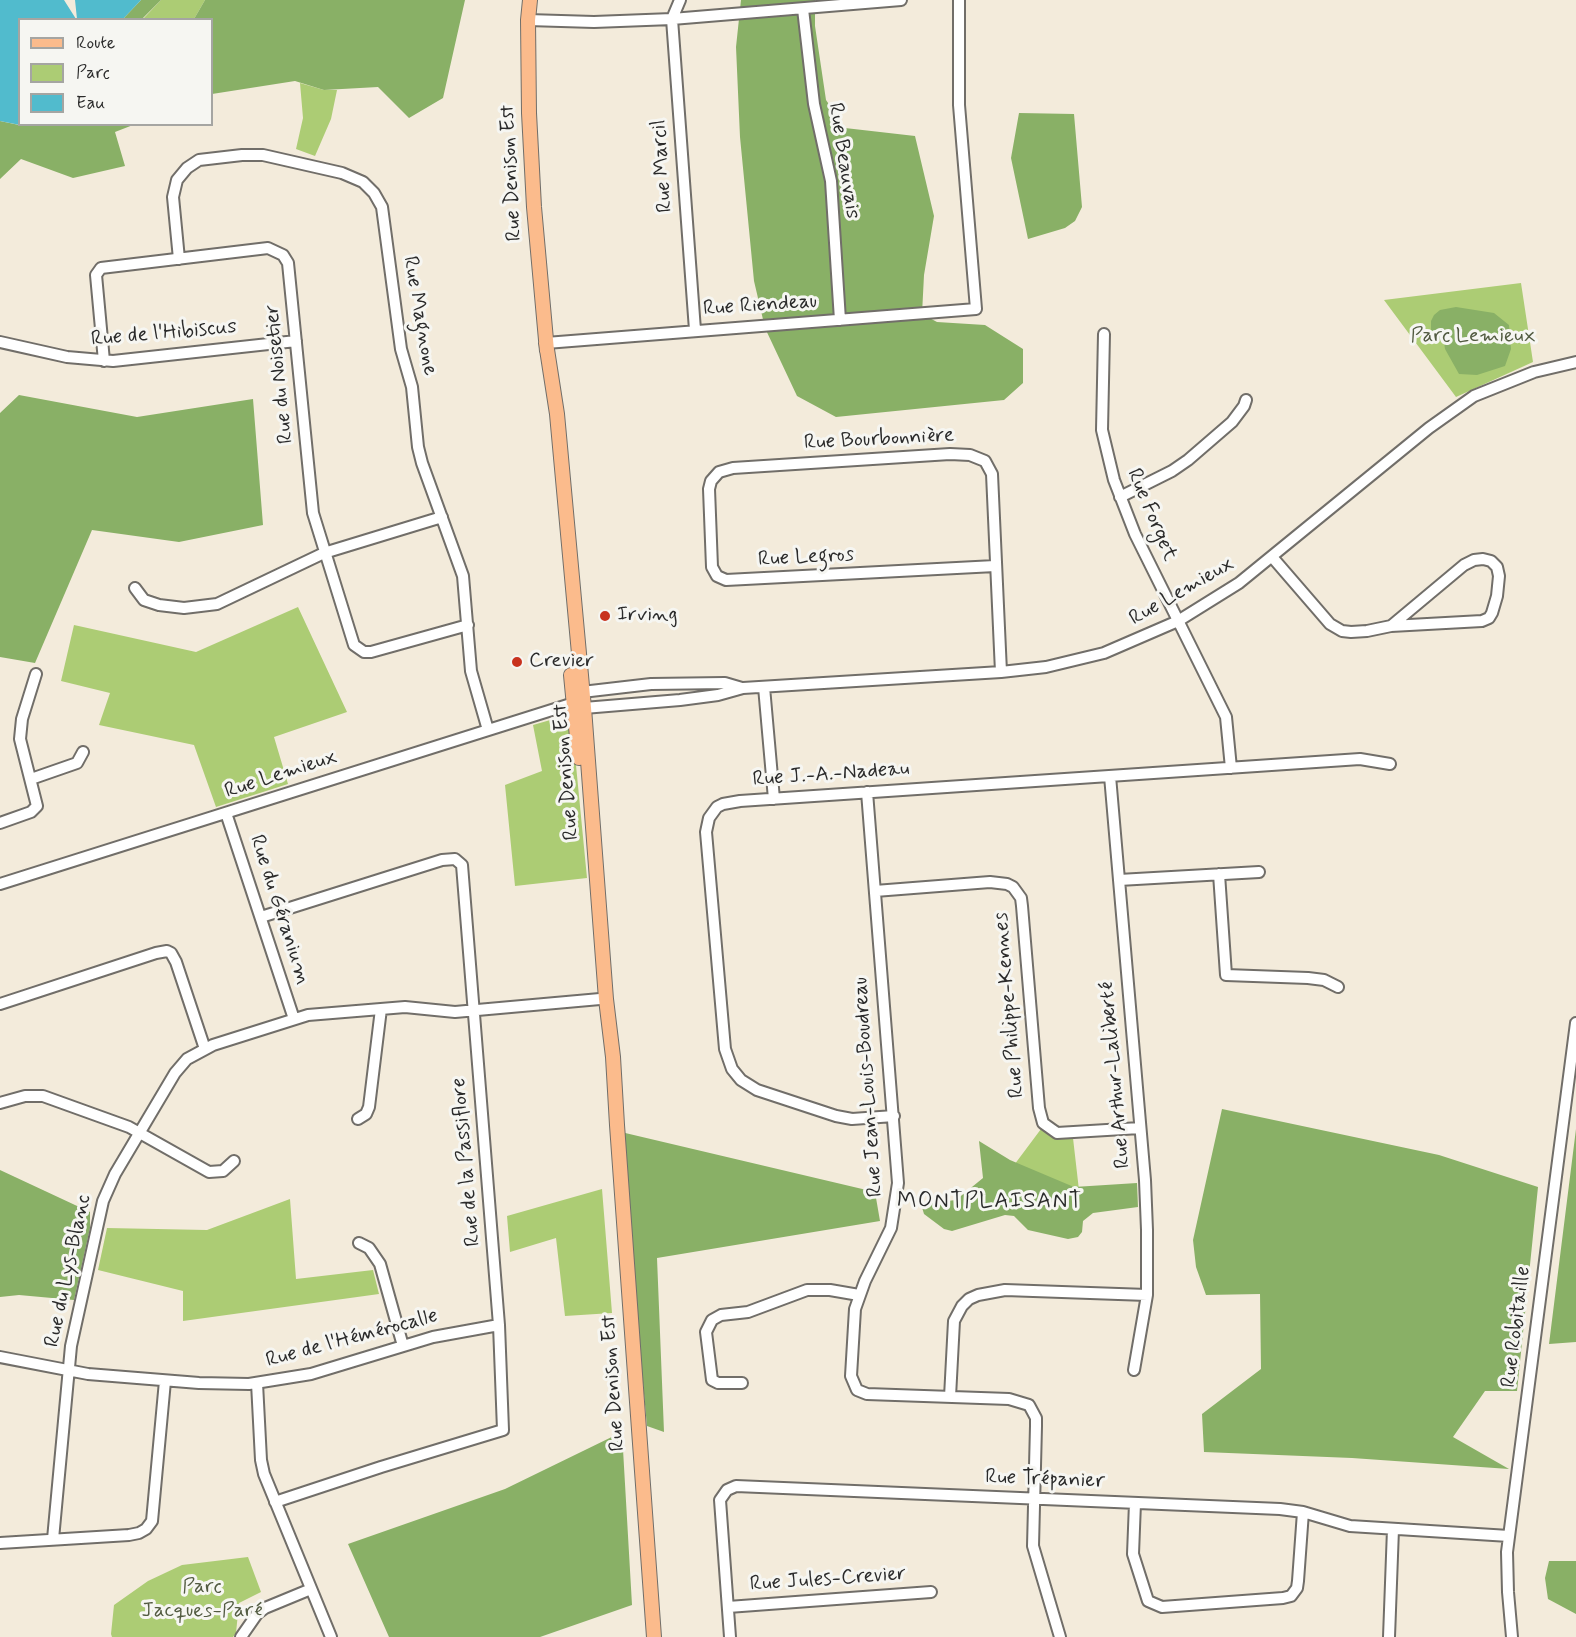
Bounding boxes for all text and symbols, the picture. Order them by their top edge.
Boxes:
legend [18,18,213,126]
text: Route [76,31,115,55]
text: Parc [76,61,110,85]
text: Eau [76,91,105,115]
street label: Rue Beauvais [821,101,865,221]
street label: Rue Denison Est [496,104,528,242]
street label: Rue Marcil [647,119,679,213]
street label: Rue Magnone [396,254,442,378]
street label: Rue Riendeau [702,289,818,323]
street label: Rue du Noisetier [260,303,300,445]
street label: Rue de l'Hibiscus [90,315,238,353]
park label: Parc Lemieux [1411,324,1535,350]
street label: Rue Bourbonnière [803,423,955,457]
street label: Rue Forget [1120,465,1182,565]
street label: Rue Legros [757,543,855,573]
street label: Rue Lemieux [1125,552,1239,632]
place label: Irving [617,603,678,629]
marker: Irving [598,609,612,623]
place label: Crevier [529,649,594,675]
marker: Crevier [510,655,524,669]
street label: Rue Denison Est [548,703,586,841]
street label: Rue Lemieux [222,745,340,805]
street label: Rue J.-A.-Nadeau [752,757,910,793]
street label: Rue du Géranium [243,832,315,988]
street label: Rue Philippe-Kennes [989,911,1031,1099]
street label: Rue Jean-Louis-Boudreau [849,976,889,1198]
street label: Rue Arthur-Laliberté [1095,980,1137,1170]
street label: Rue de la Passiflore [447,1077,487,1247]
district label: MONTPLAISANT [895,1189,1085,1215]
street label: Rue du Lys-Blanc [40,1192,98,1350]
street label: Rue Robitaille [1497,1265,1537,1389]
street label: Rue de l'Hémérocalle [263,1304,441,1374]
street label: Rue Denison Est [597,1314,631,1452]
street label: Rue Trépanier [985,1465,1105,1495]
street label: Rue Jules-Crevier [749,1562,907,1598]
park label: Parc Jacques-Paré [141,1575,263,1625]

